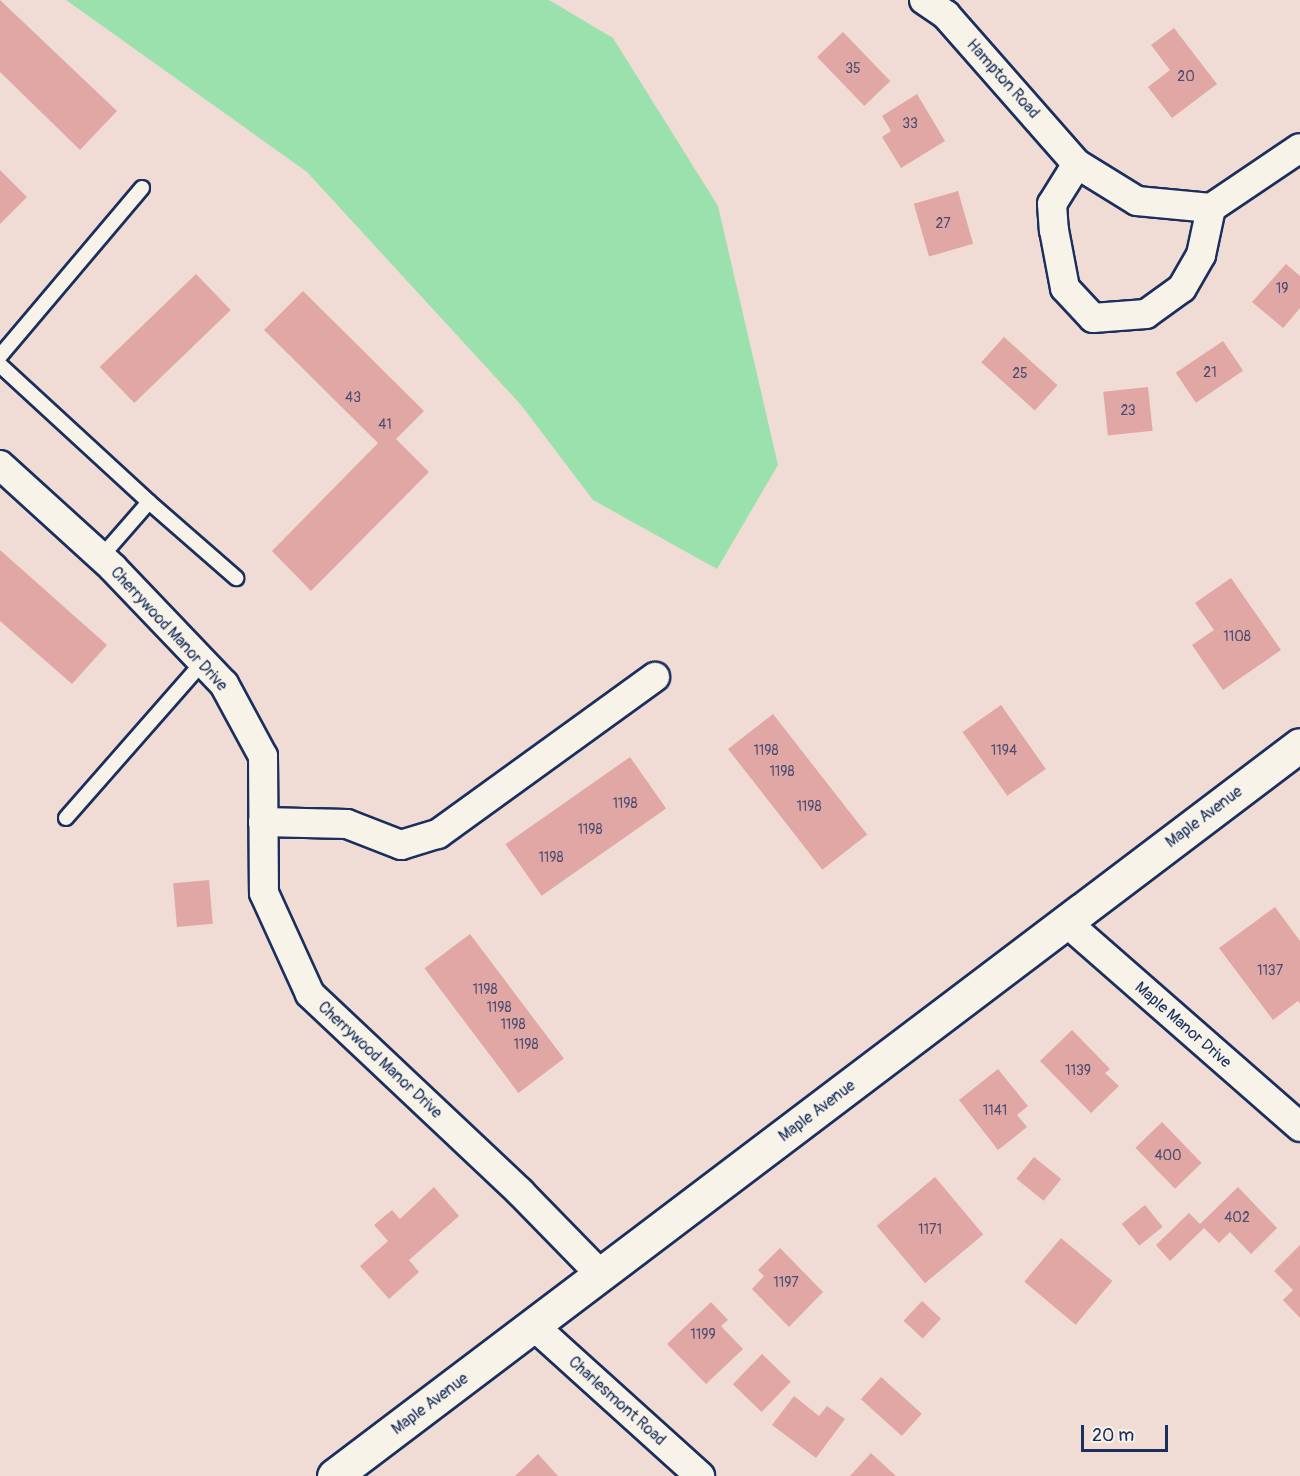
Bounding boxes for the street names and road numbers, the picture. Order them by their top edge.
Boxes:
street label: Hampton Road [962,35,1044,123]
street label: Cherrywood Manor Drive [107,563,231,695]
street label: Maple Avenue [1162,782,1246,852]
street label: Maple Manor Drive [1131,978,1235,1072]
street label: Cherrywood Manor Drive [314,998,446,1122]
street label: Maple Avenue [775,1076,859,1146]
street label: Charlesmont Road [565,1352,669,1450]
street label: Maple Avenue [388,1369,472,1439]

